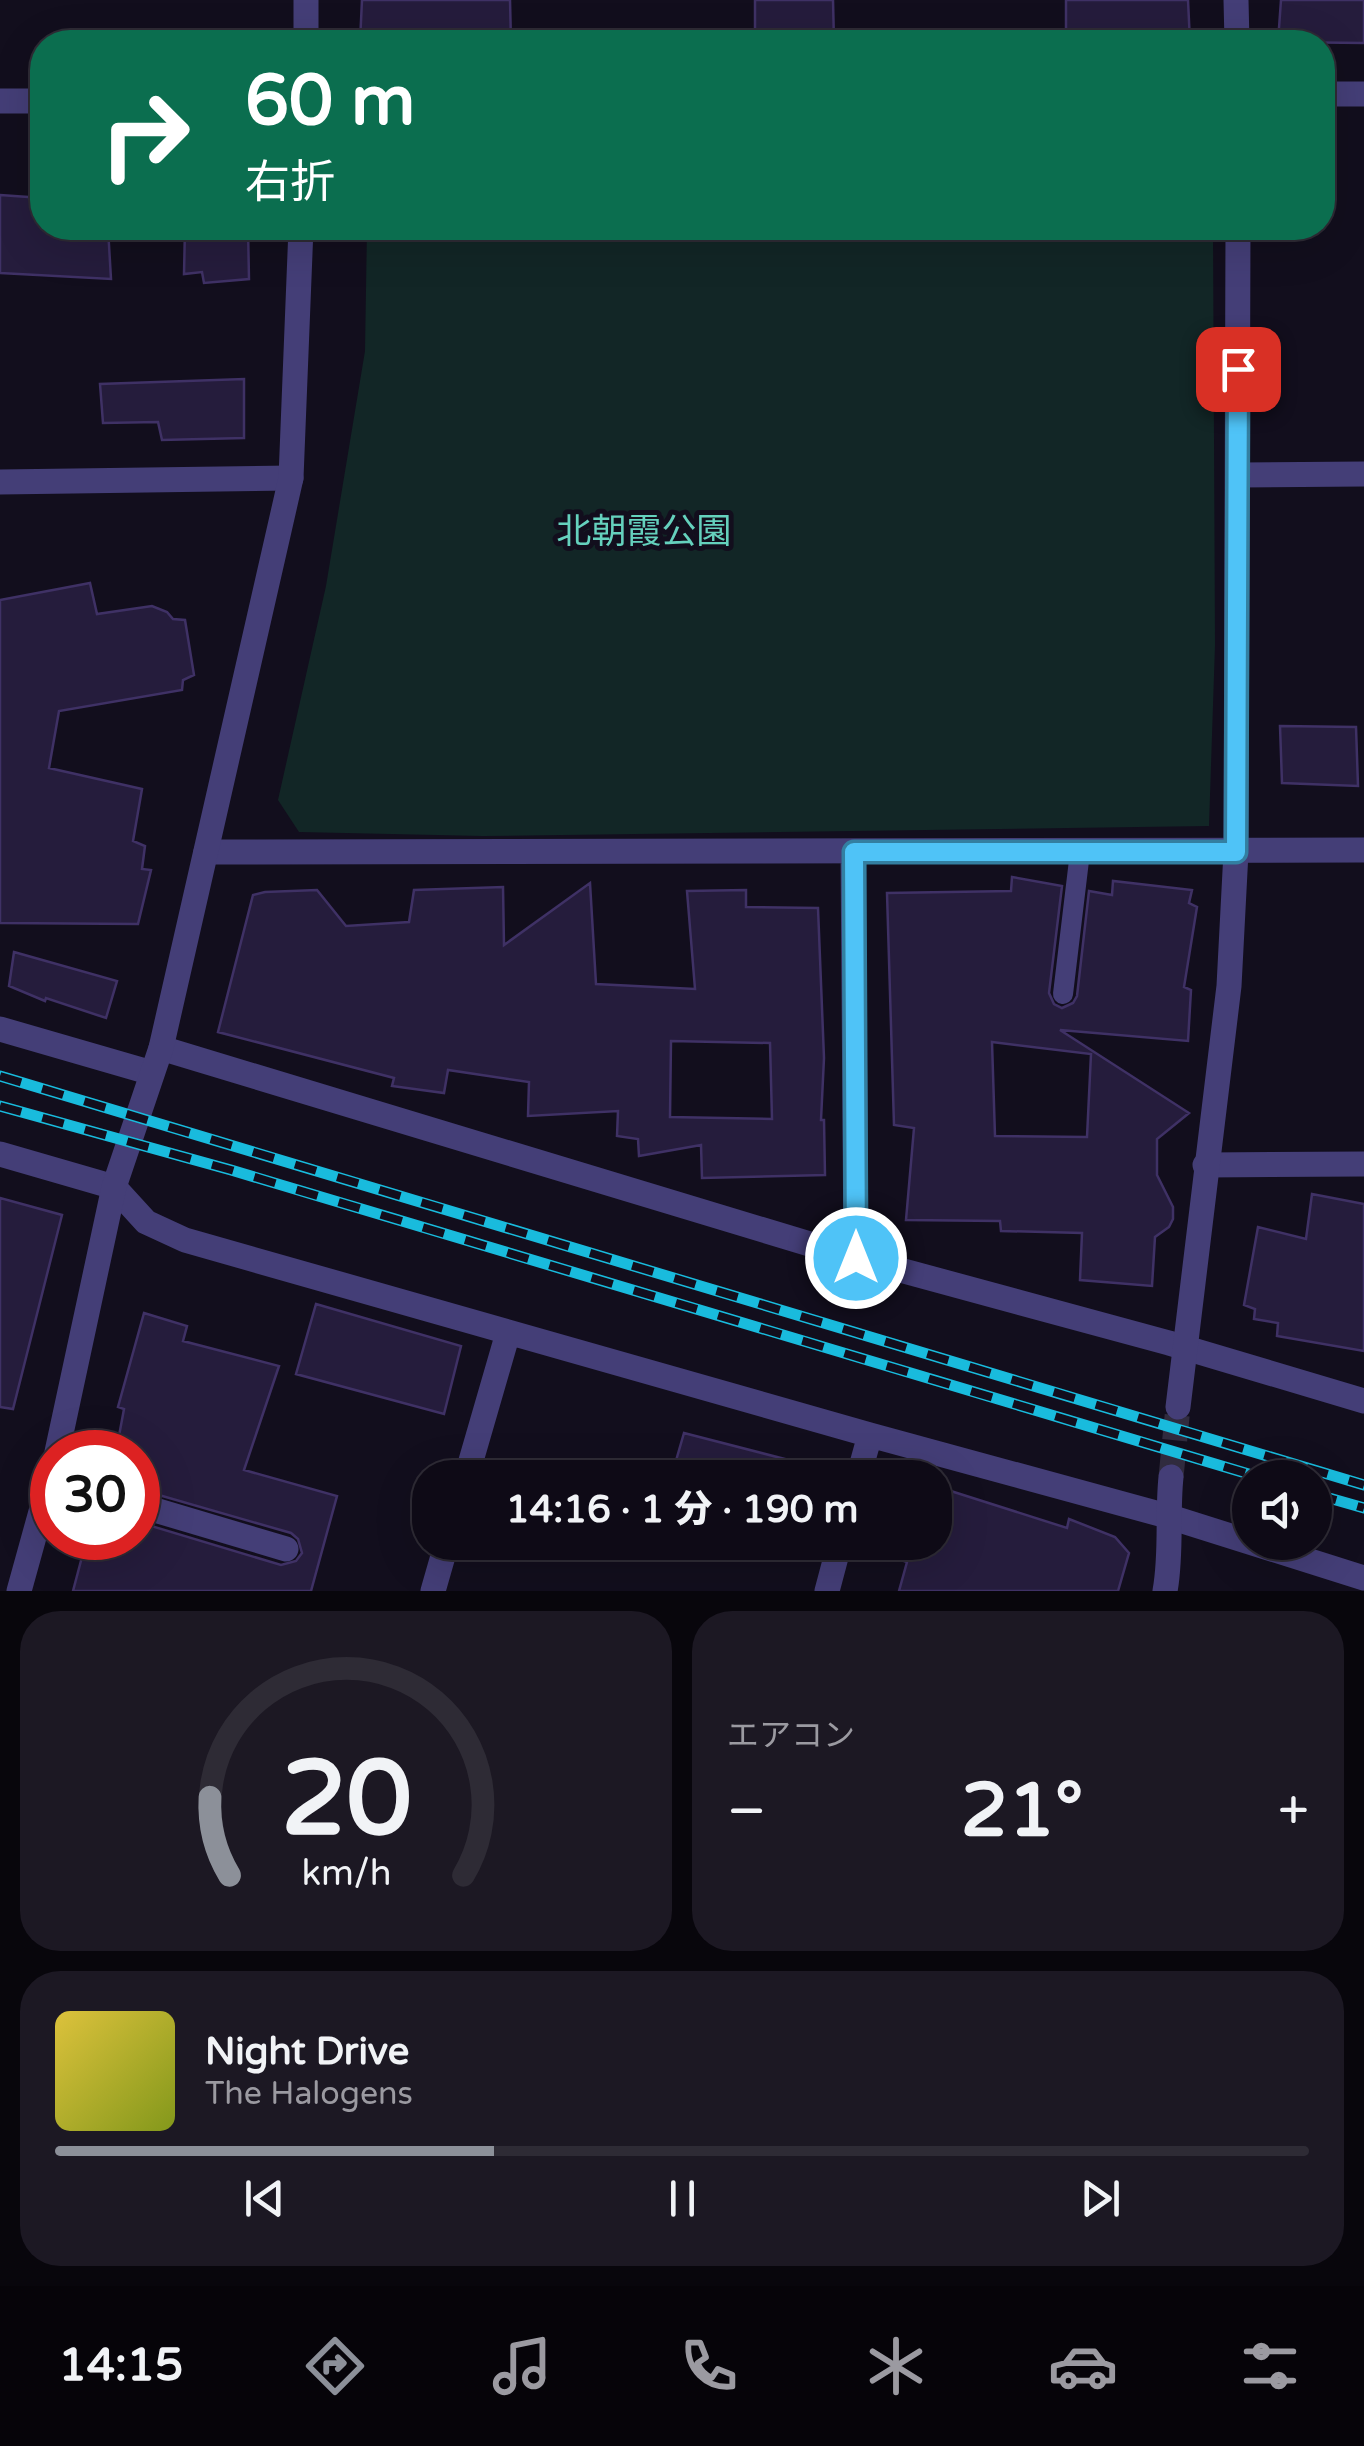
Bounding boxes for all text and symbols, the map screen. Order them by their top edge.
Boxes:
text: 60 m [245,60,415,144]
icon: right [80,70,210,200]
text: 右折 [245,156,335,210]
pin [1196,327,1281,412]
icon: arrive [1211,342,1266,397]
park label: 北朝霞公園 [556,511,732,553]
position arrow [804,1206,908,1310]
speed limit sign: 30 [30,1430,160,1560]
map controls [1232,1460,1332,1560]
button: sound [1232,1460,1332,1560]
text: 14:16 · 1 分 · 190 m [506,1487,858,1533]
text: エアコン [727,1717,855,1755]
text: 20 [281,1738,411,1863]
text: 21° [961,1766,1083,1856]
text: − [727,1779,766,1845]
text: + [1278,1779,1309,1845]
text: km/h [301,1852,391,1895]
text: Night Drive [205,2029,409,2075]
text: The Halogens [205,2075,413,2113]
icon: previous [237,2171,292,2226]
icon: pause [655,2171,710,2226]
icon: next [1073,2171,1128,2226]
icon: directions [300,2331,370,2401]
icon: music [487,2331,557,2401]
icon: phone [674,2331,744,2401]
icon: climate [861,2331,931,2401]
icon: car [1048,2331,1118,2401]
icon: filters [1235,2331,1305,2401]
text: 14:15 [59,2339,183,2393]

